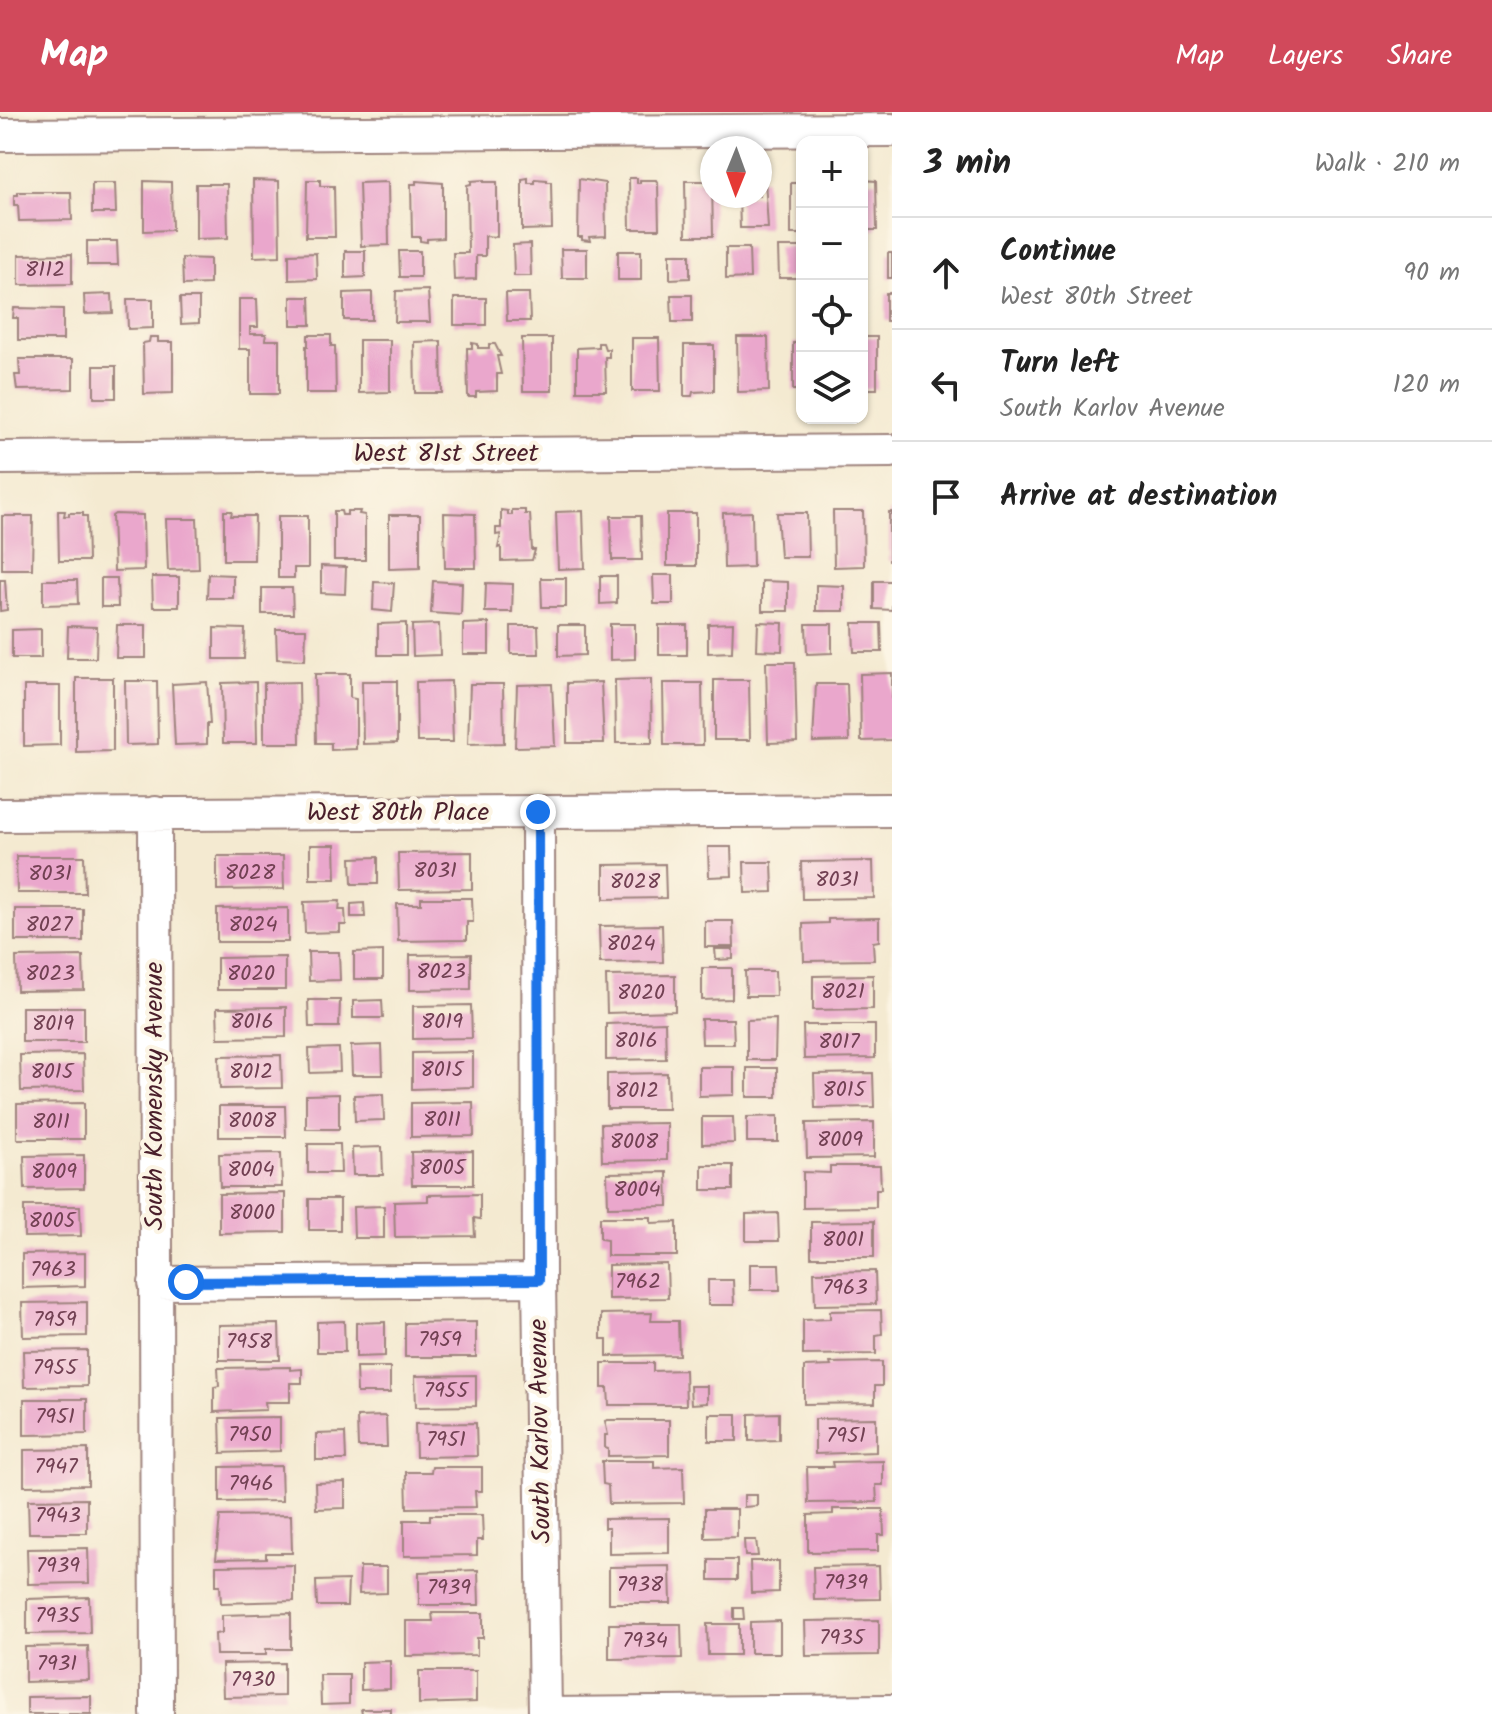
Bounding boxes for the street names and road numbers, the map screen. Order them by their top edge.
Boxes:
street label: West 81st Street [354,433,539,475]
street label: West 80th Place [307,792,490,834]
street label: South Komensky Avenue [134,962,176,1230]
street label: South Karlov Avenue [518,1318,564,1544]

